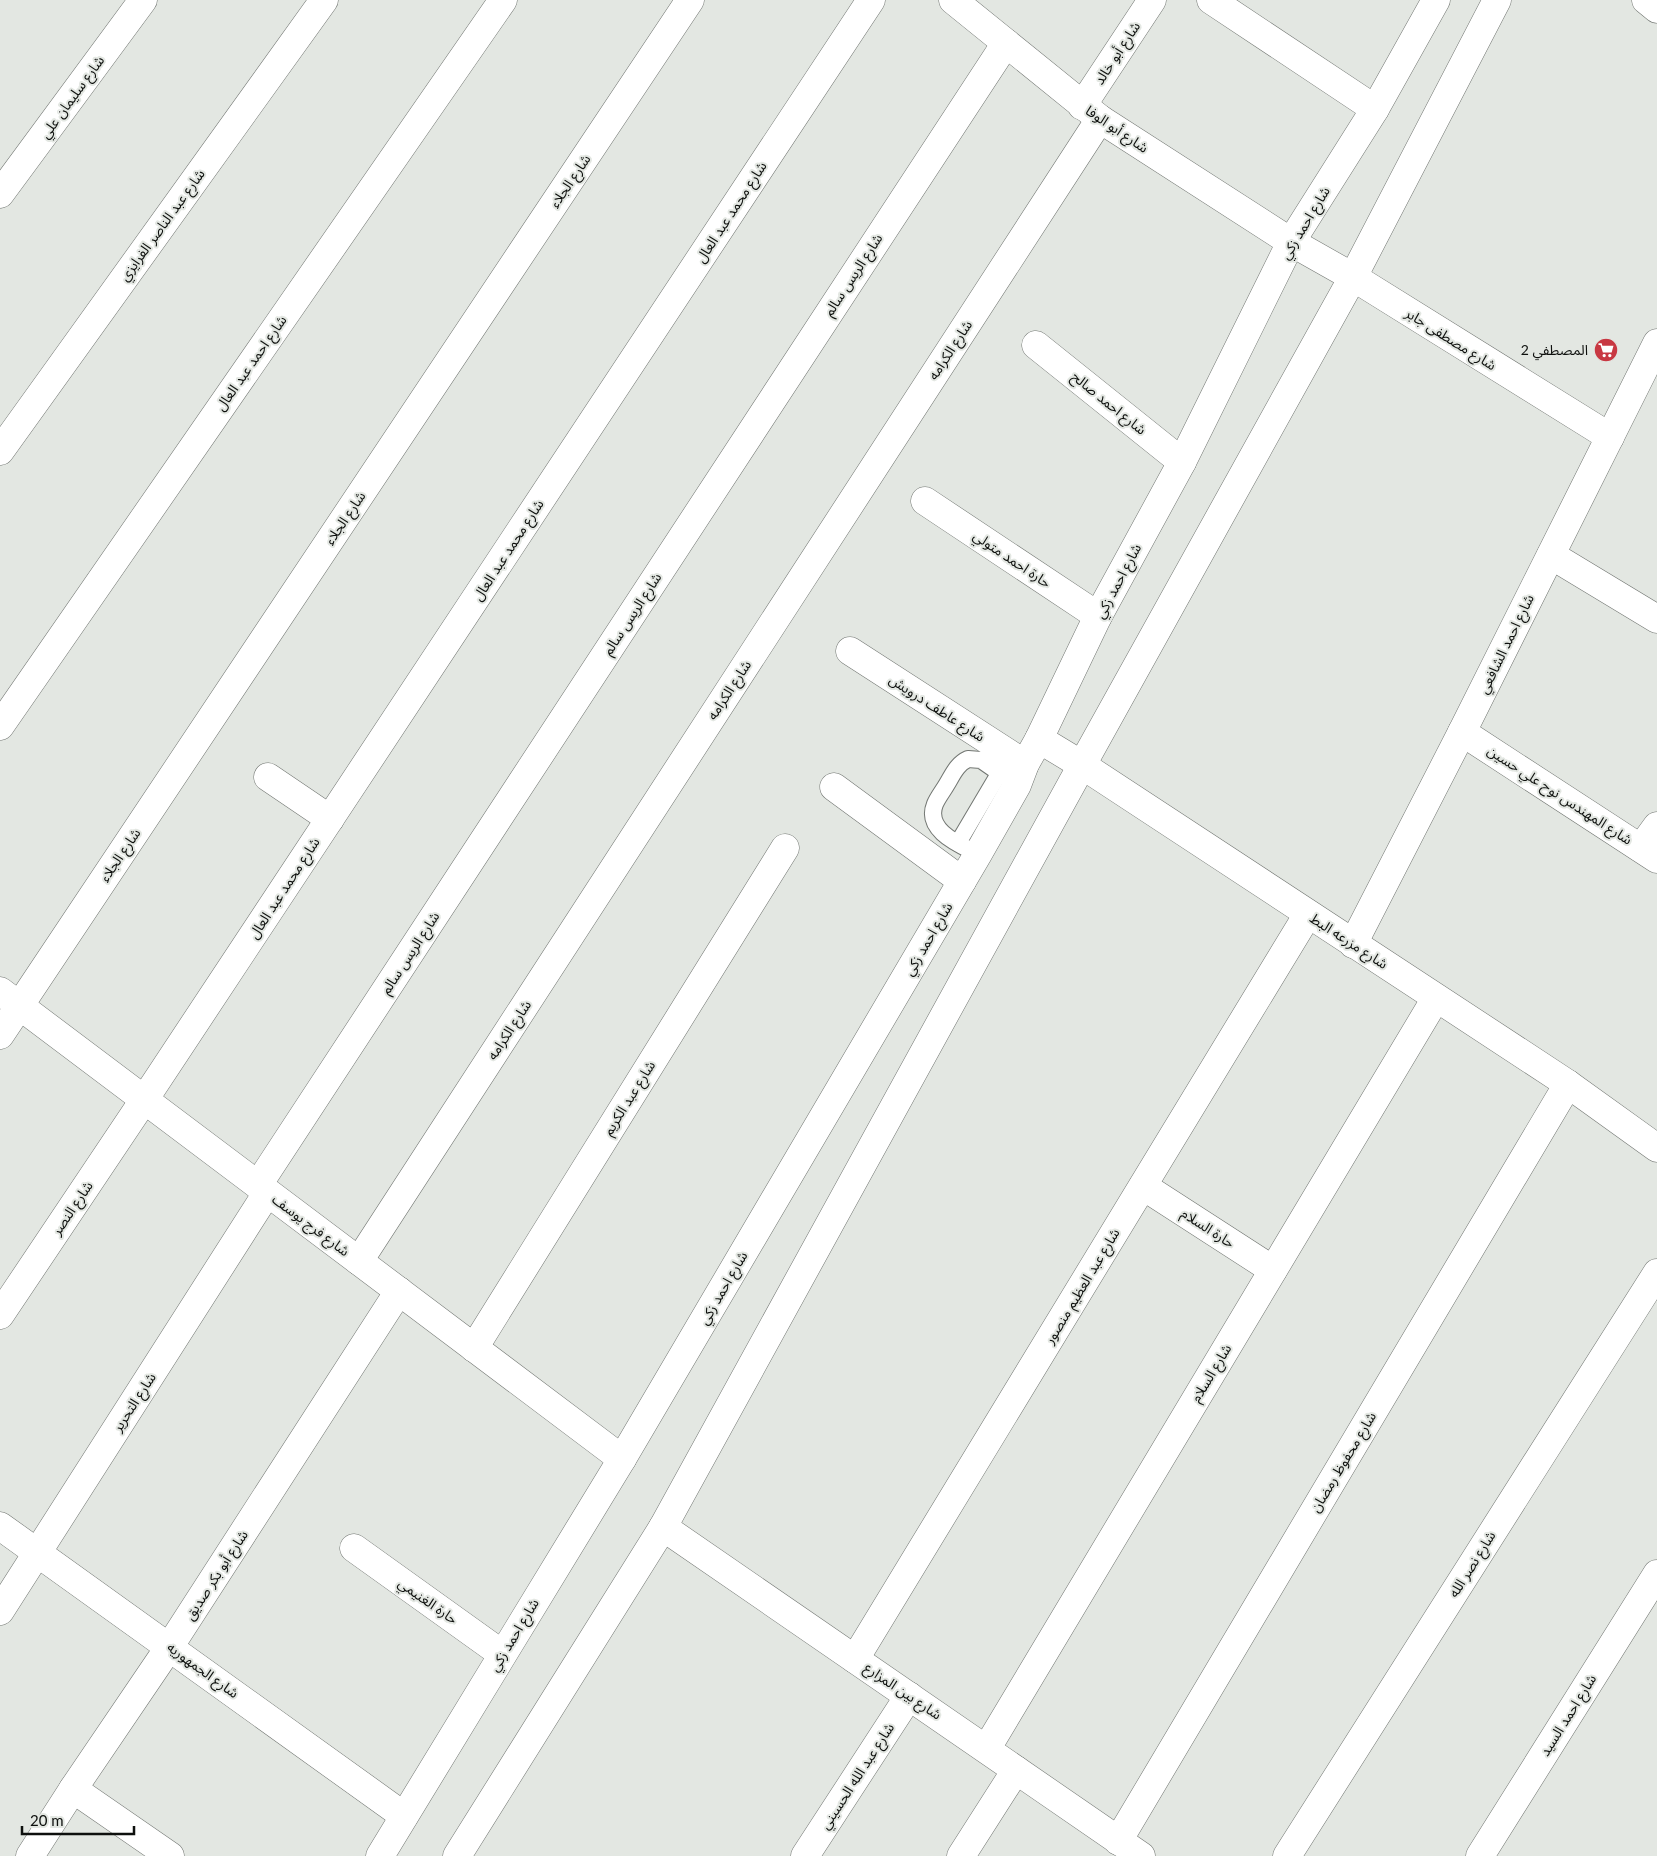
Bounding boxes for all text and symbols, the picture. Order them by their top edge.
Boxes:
street label: شارع أبو خالد [1090,18,1146,89]
street label: شارع سليمان علي [36,52,110,143]
street label: شارع أبو الوفا [1081,101,1152,158]
street label: شارع الجلاء [546,151,596,212]
street label: شارع محمد عبد العال [692,158,772,267]
street label: شارع عبد الناصر الفرايزي [115,165,211,286]
street label: شارع احمد زكي [1276,183,1336,264]
street label: شارع الريس سالم [820,230,888,321]
street label: شارع مصطفى جابر [1400,303,1500,376]
street label: شارع احمد عبد العال [211,312,292,415]
street label: شارع الكرامه [924,317,978,384]
supermarket icon: المصطفي 2 [1593,337,1619,363]
place label: المصطفي 2 [1521,341,1588,361]
street label: شارع احمد صالح [1067,367,1150,440]
street label: شارع الجلاء [321,488,371,549]
street label: شارع محمد عبد العال [469,496,549,605]
street label: حارة احمد متولي [968,526,1054,593]
street label: شارع احمد زكي [1091,540,1147,623]
street label: شارع الريس سالم [599,569,667,660]
street label: شارع احمد الشافعي [1474,591,1540,698]
street label: شارع الكرامه [703,657,757,724]
street label: شارع عاطف درويش [885,670,988,747]
street label: شارع المهندس نوح علي حسين [1483,741,1636,851]
street label: شارع الجلاء [96,825,146,886]
street label: شارع محمد عبد العال [245,834,325,943]
street label: شارع احمد زكي [900,899,958,980]
street label: شارع الريس سالم [377,908,445,999]
street label: شارع مزرعه البط [1306,909,1391,975]
street label: شارع الكرامه [483,997,537,1064]
street label: شارع عبد الكريم [599,1057,661,1140]
street label: شارع النصر [47,1177,98,1240]
street label: شارع فرج يوسف [268,1190,353,1262]
street label: حارة السلام [1177,1204,1238,1254]
street label: شارع عبد العظيم منصور [1040,1225,1125,1349]
street label: شارع احمد زكي [695,1248,753,1329]
street label: شارع السلام [1187,1341,1237,1406]
street label: شارع التحرير [108,1369,161,1437]
street label: شارع محفوظ رمضان [1306,1408,1382,1517]
street label: شارع أبو بكر صديق [180,1527,253,1624]
street label: شارع نصر الله [1444,1527,1501,1602]
street label: حارة الغنيمي [393,1574,461,1630]
street label: شارع احمد زكي [485,1595,545,1676]
street label: شارع الجمهوريه [162,1638,242,1704]
street label: شارع بين المزارع [860,1659,945,1725]
street label: شارع احمد السيد [1536,1671,1602,1760]
street label: شارع عبد الله الحسيني [816,1719,900,1834]
scale bar [22,1804,135,1836]
text: 20 m [30,1811,64,1829]

